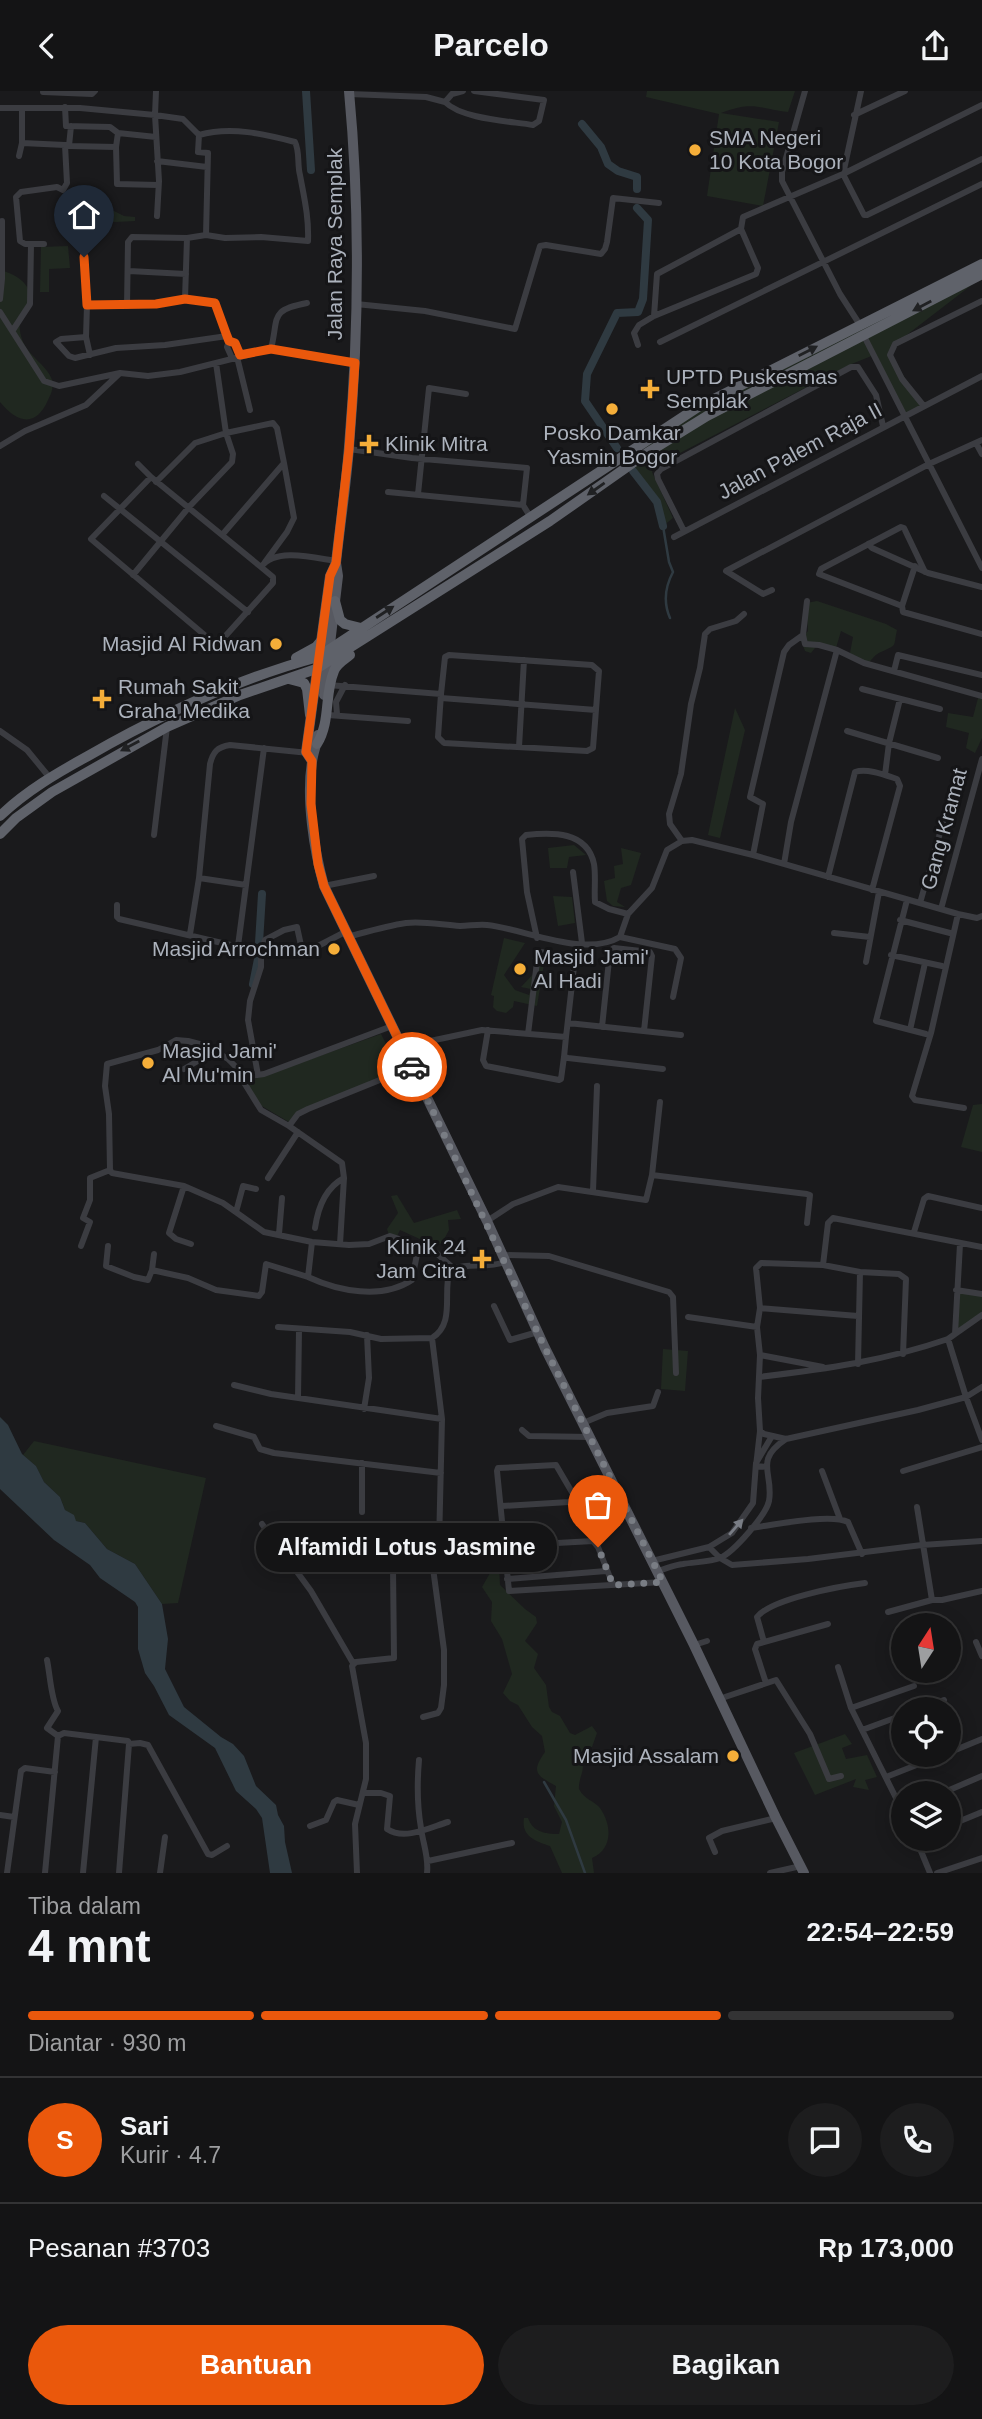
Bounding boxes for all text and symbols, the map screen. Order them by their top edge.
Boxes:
icon: back [28,27,66,65]
text: Parcelo [433,27,549,63]
icon: share [916,27,954,65]
place label: SMA Negeri 10 Kota Bogor [709,126,843,173]
marker: SMA Negeri 10 Kota Bogor [687,142,703,158]
street label: Jalan Raya Semplak [323,147,346,340]
pin [54,185,114,257]
icon: home [65,196,103,234]
one-way arrow [912,300,931,312]
one-way arrow [798,346,818,357]
place label: UPTD Puskesmas Semplak [666,365,838,412]
marker: UPTD Puskesmas Semplak [640,379,660,399]
street label: Jalan Palem Raja II [714,398,886,503]
marker: Posko Damkar Yasmin Bogor [604,401,620,417]
place label: Posko Damkar Yasmin Bogor [543,421,681,468]
place label: Klinik Mitra [385,432,488,455]
marker: Klinik Mitra [359,434,379,454]
one-way arrow [587,482,605,496]
one-way arrow [376,606,395,619]
place label: Masjid Al Ridwan [102,632,262,655]
marker: Masjid Al Ridwan [268,636,284,652]
place label: Rumah Sakit Graha Medika [118,675,250,722]
marker: Rumah Sakit Graha Medika [92,689,112,709]
one-way arrow [120,741,140,752]
street label: Gang Kramat [916,765,971,892]
place label: Masjid Arrochman [152,937,320,960]
marker: Masjid Arrochman [326,941,342,957]
place label: Masjid Jami' Al Hadi [534,945,649,992]
marker: Masjid Jami' Al Hadi [512,961,528,977]
courier [377,1032,447,1102]
place label: Masjid Jami' Al Mu'min [162,1039,277,1086]
icon: car [393,1048,431,1086]
marker: Masjid Jami' Al Mu'min [140,1055,156,1071]
place label: Klinik 24 Jam Citra [376,1235,466,1282]
marker: Klinik 24 Jam Citra [472,1249,492,1269]
pin [568,1475,628,1547]
icon: bag [579,1486,617,1524]
one-way arrow [728,1518,744,1536]
callout: Alfamidi Lotus Jasmine [255,1523,556,1571]
text: Alfamidi Lotus Jasmine [277,1534,536,1560]
north arrow [891,1613,961,1683]
map controls [891,1613,961,1851]
button: locate [891,1697,961,1767]
place label: Masjid Assalam [573,1744,719,1767]
marker: Masjid Assalam [725,1748,741,1764]
button: layers [891,1781,961,1851]
text: Tiba dalam [28,1893,141,1919]
text: 22:54–22:59 [807,1917,954,1947]
text: 4 mnt [28,1920,151,1972]
text: Diantar · 930 m [28,2030,187,2056]
button: chat [788,2103,862,2177]
button: phone [880,2103,954,2177]
text: Sari [120,2111,169,2141]
text: S [56,2125,74,2155]
text: Kurir · 4.7 [120,2142,221,2168]
text: Pesanan #3703 [28,2233,210,2263]
text: Rp 173,000 [818,2233,954,2263]
button: Bantuan [28,2325,484,2405]
button: Bagikan [498,2325,954,2405]

